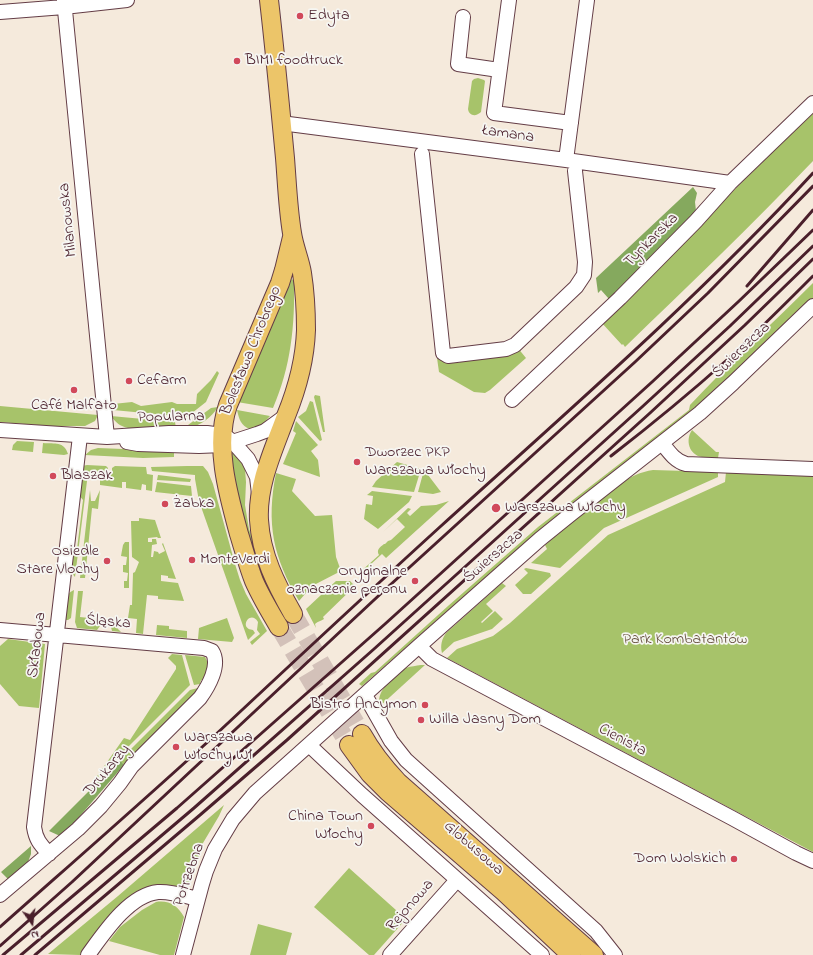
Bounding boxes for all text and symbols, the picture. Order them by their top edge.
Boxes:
place label: Edyta [308,6,350,26]
marker: Edyta [295,11,305,21]
place label: BIMI foodtruck [245,51,343,71]
marker: BIMI foodtruck [232,56,242,66]
street label: Łamana [481,122,535,148]
street label: Milanowska [56,182,82,258]
street label: Tynkarska [621,210,683,272]
street label: Bolesława Chrobrego [217,284,287,418]
street label: Świerszcza [709,319,775,383]
place label: Cefarm [137,371,186,391]
marker: Cefarm [124,376,134,386]
marker: Café Malfato [69,385,79,395]
place label: Café Malfato [31,396,117,416]
street label: Popularna [137,408,205,428]
place label: Dworzec PKP Warszawa Włochy [365,443,486,481]
marker: Dworzec PKP Warszawa Włochy [352,457,362,467]
place label: Blaszak [61,466,113,486]
marker: Blaszak [48,471,58,481]
place label: Żabka [173,494,214,514]
place label: Warszawa Włochy [505,498,626,518]
marker: Żabka [160,499,170,509]
marker: Warszawa Włochy [490,502,502,514]
street label: Świerszcza [460,526,528,588]
place label: Osiedle Stare Vlochy [16,542,99,580]
place label: MonteVerdi [200,550,270,570]
marker: MonteVerdi [187,555,197,565]
marker: Osiedle Stare Vlochy [102,556,112,566]
place label: Oryginalne oznaczenie peronu [286,562,407,600]
marker: Oryginalne oznaczenie peronu [410,576,420,586]
street label: Składowa [24,611,52,679]
street label: Śląska [85,611,131,635]
park label: Park Kombatantów [623,630,747,650]
place label: Bistro Ancymon [310,695,417,715]
marker: Bistro Ancymon [420,700,430,710]
place label: Willa Jasny Dom [429,710,541,730]
marker: Willa Jasny Dom [416,715,426,725]
street label: Cienista [595,720,649,762]
place label: Warszawa Włochy Wł [184,728,253,766]
street label: Drukarzy [81,741,135,801]
marker: Warszawa Włochy Wł [171,742,181,752]
place label: China Town Włochy [288,807,363,845]
street label: Globusowa [439,818,507,880]
marker: China Town Włochy [366,821,376,831]
street label: Potrzebna [170,841,210,909]
place label: Dom Wolskich [634,849,726,869]
marker: Dom Wolskich [729,854,739,864]
street label: Rejonowa [383,876,439,936]
north arrow [12,903,52,943]
text: N [29,926,40,943]

